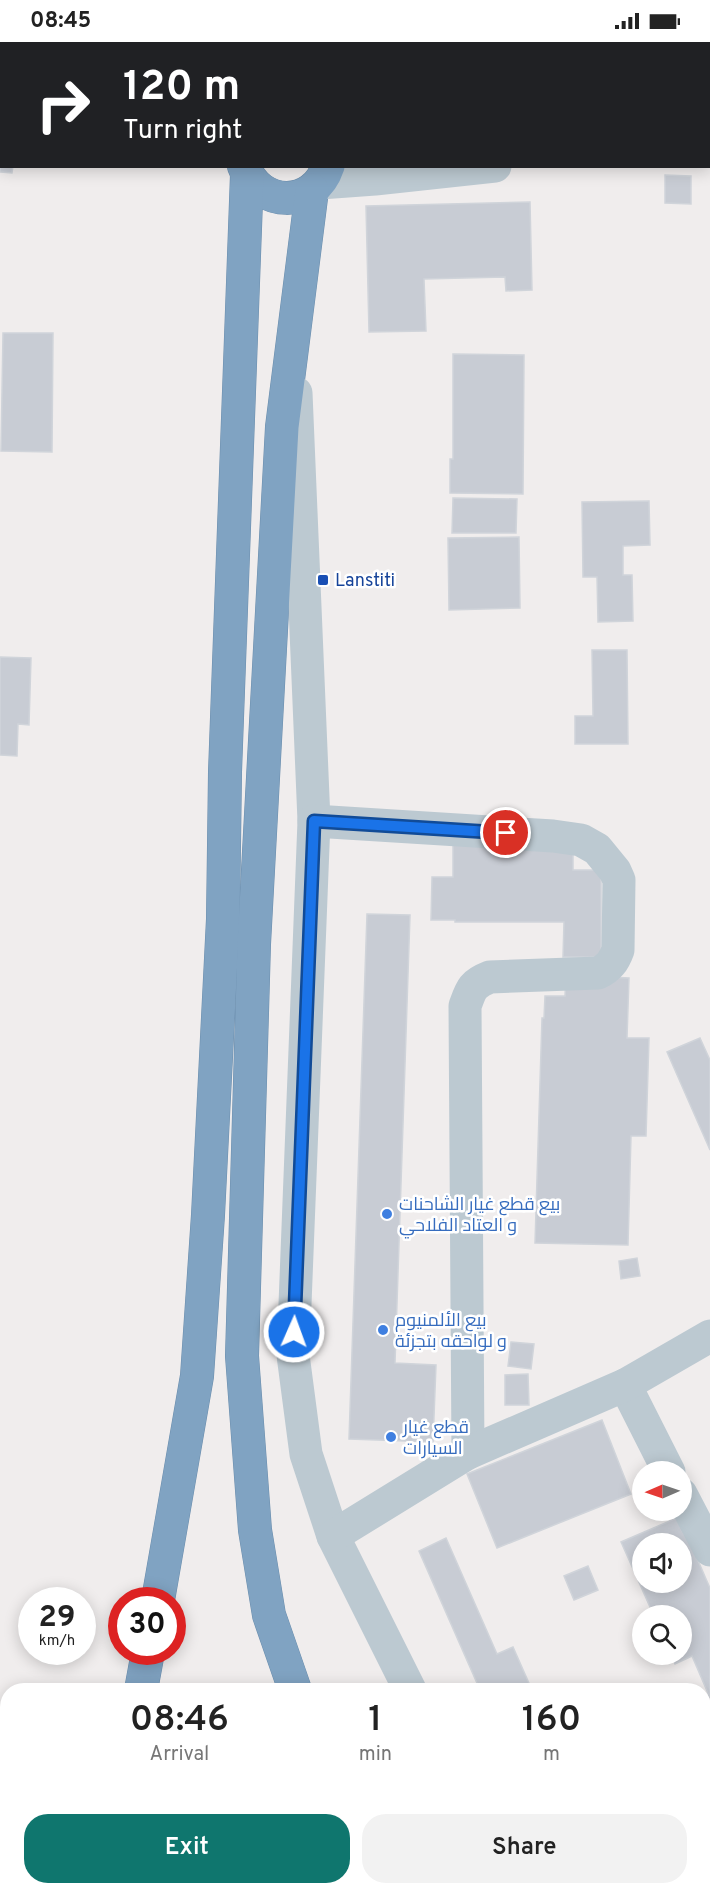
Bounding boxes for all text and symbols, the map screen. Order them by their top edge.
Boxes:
text: 08:45 [30,8,91,35]
text: 120 m [123,62,240,115]
icon: right [24,66,102,144]
text: Turn right [123,114,242,148]
place label: Lanstiti [335,570,395,593]
marker: Lanstiti [316,573,330,587]
pin [480,807,531,858]
icon: arrive [489,816,522,849]
place label: بيع قطع غيار الشاحنات و العتاد الفلاحي [399,1194,560,1239]
marker: بيع قطع غيار الشاحنات و العتاد الفلاحي [380,1207,394,1221]
position arrow [262,1300,326,1364]
place label: بيع الألمنيوم و لواحقه بتجزئة [395,1310,507,1354]
marker: بيع الألمنيوم و لواحقه بتجزئة [376,1323,390,1337]
place label: قطع غيار السيارات [402,1417,469,1461]
marker: قطع غيار السيارات [384,1430,398,1444]
north arrow [632,1461,692,1521]
map controls [632,1461,692,1665]
button: sound [632,1533,692,1593]
speed limit sign: 30 [108,1587,186,1665]
text: 29 [39,1600,75,1637]
button: search [632,1605,692,1665]
text: km/h [39,1632,75,1651]
text: 08:46 [130,1698,229,1744]
text: 1 [368,1698,382,1744]
text: 160 [522,1698,581,1744]
text: Arrival [150,1742,209,1768]
text: min [359,1742,392,1768]
text: m [543,1742,560,1768]
button: Exit [24,1814,350,1883]
button: Share [362,1814,687,1883]

